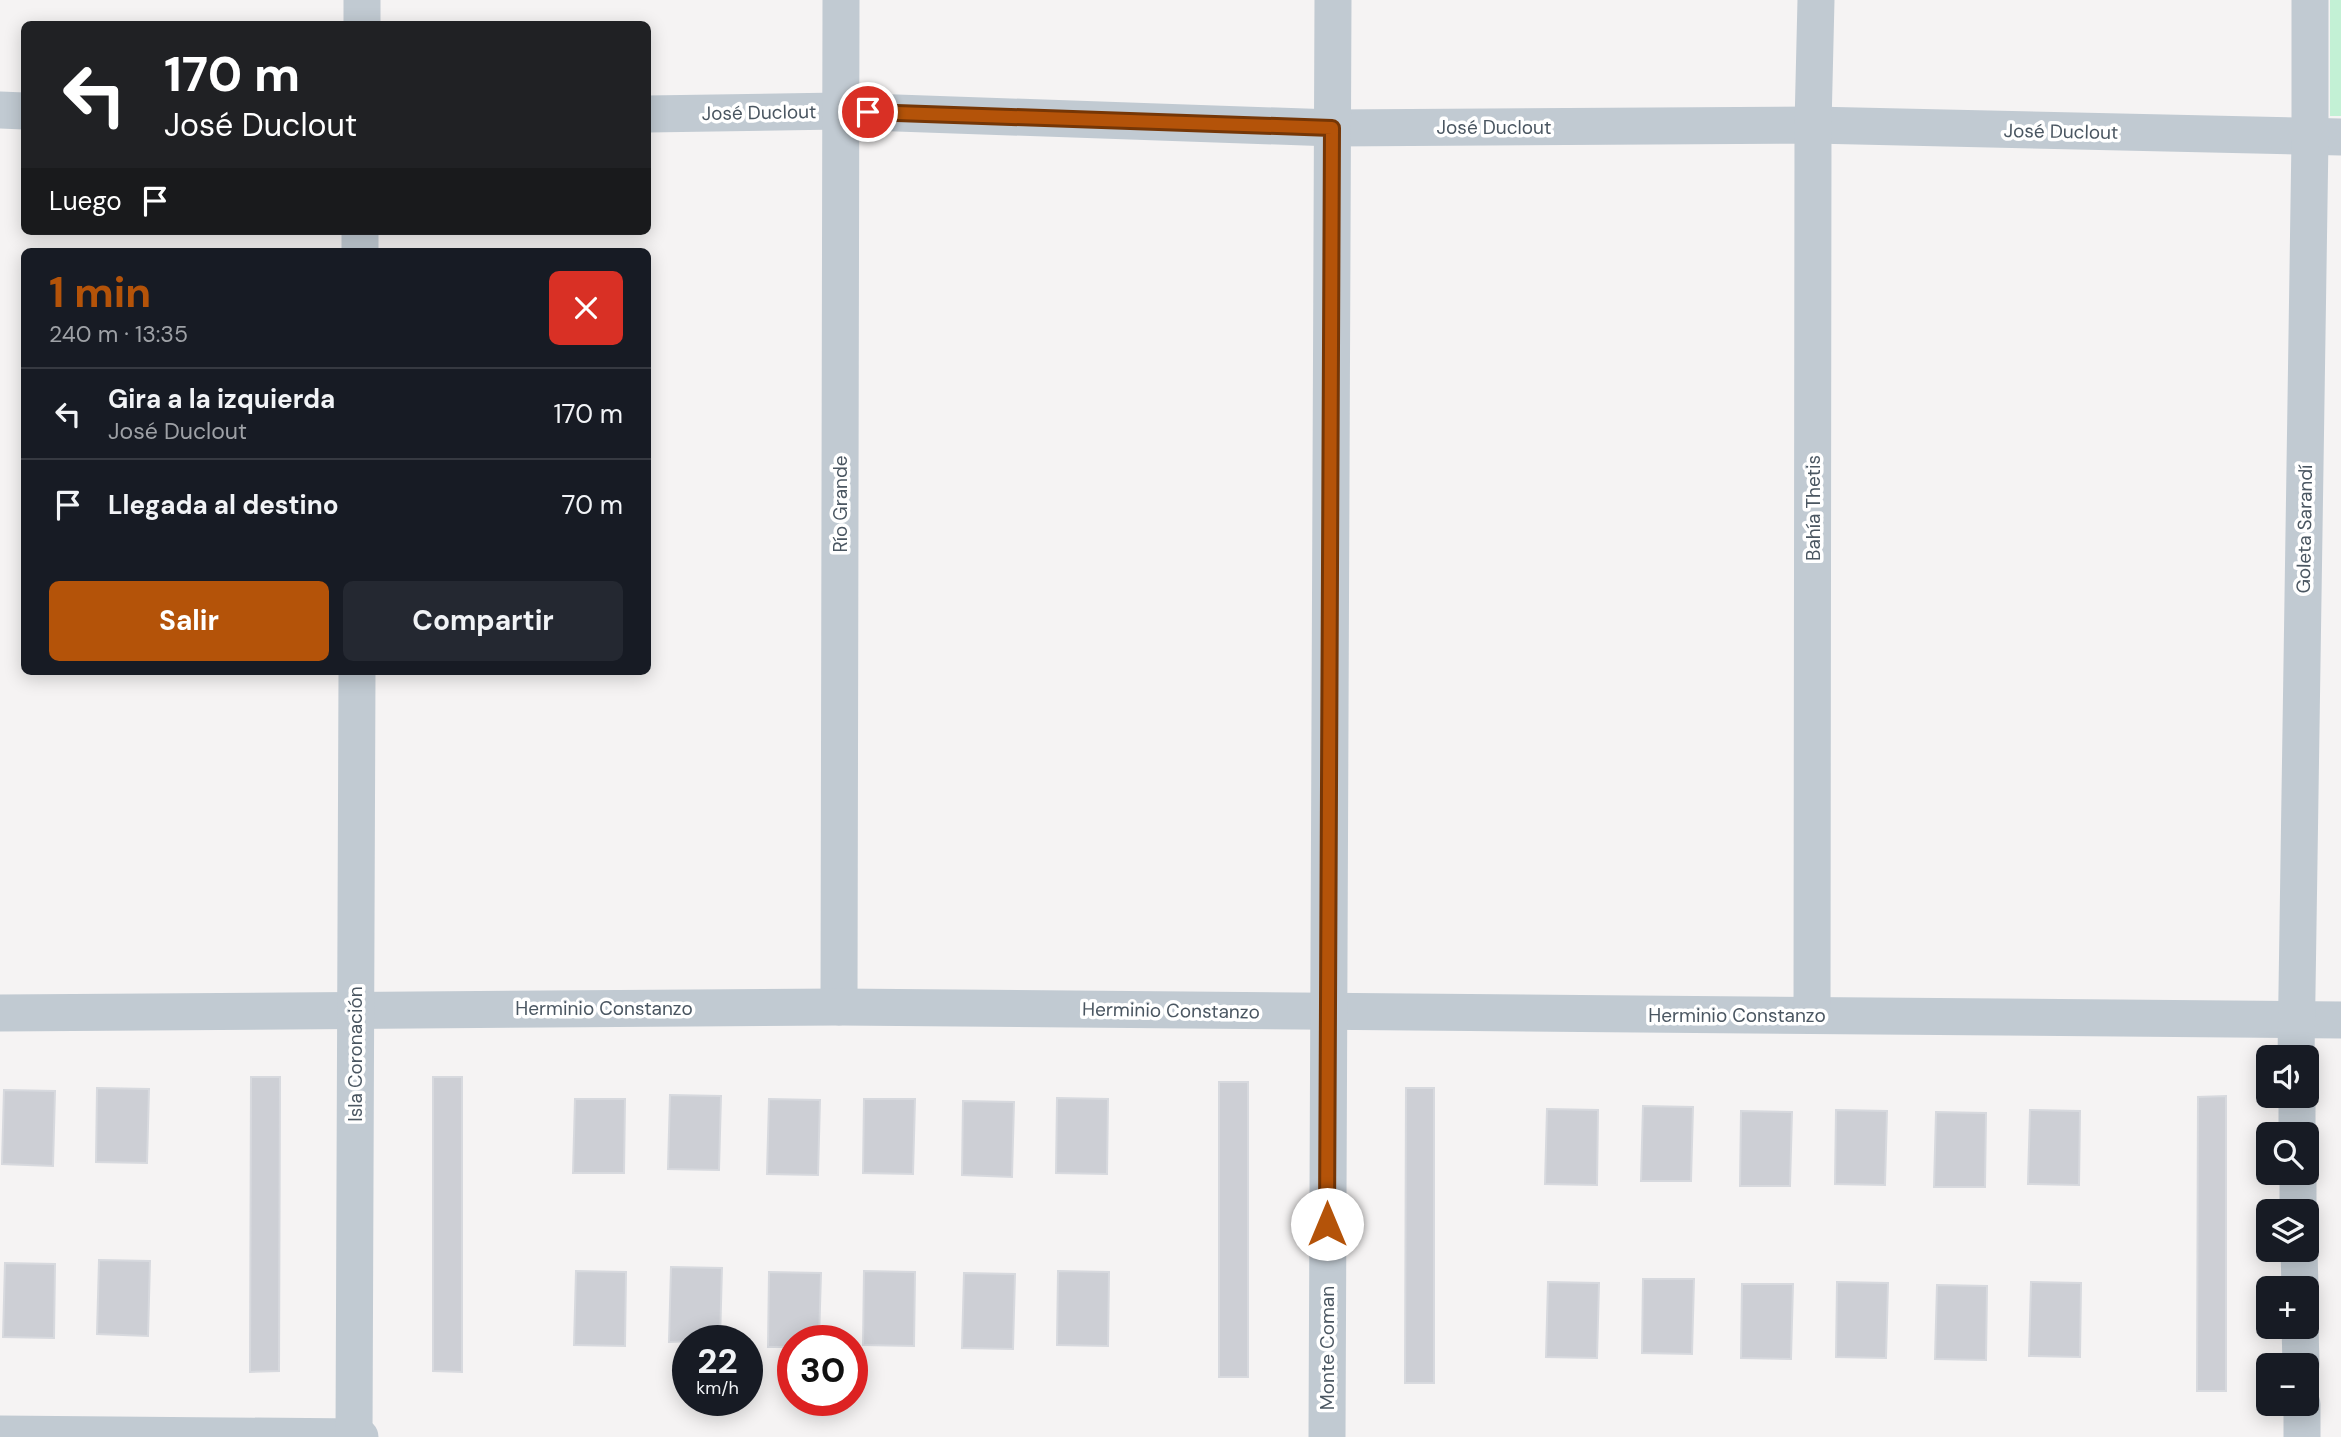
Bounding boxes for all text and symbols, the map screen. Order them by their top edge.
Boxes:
text: 170 m [164,42,300,106]
icon: left [49,49,140,140]
pin [838,82,898,142]
icon: arrive [849,93,887,131]
street label: José Duclout [701,99,817,126]
text: José Duclout [164,104,357,146]
street label: José Duclout [1437,115,1551,140]
street label: José Duclout [2003,118,2119,145]
icon: arrive [136,182,174,220]
text: Luego [49,184,122,218]
text: 1 min [49,265,151,320]
button: close [549,271,623,345]
text: 240 m · 13:35 [49,319,188,349]
text: Gira a la izquierda [108,382,335,416]
icon: left [49,395,87,433]
text: 170 m [554,397,623,431]
text: José Duclout [108,416,247,446]
street label: Río Grande [828,455,853,553]
street label: Bahía Thetis [1801,455,1826,561]
street label: Goleta Sarandí [2291,464,2318,594]
icon: arrive [49,486,87,524]
text: Llegada al destino [108,488,339,522]
text: 70 m [562,488,623,522]
button: Salir [49,581,329,661]
button: Compartir [343,581,623,661]
street label: Isla Coronación [343,986,368,1122]
street label: Herminio Constanzo [515,996,693,1021]
street label: Herminio Constanzo [1082,996,1260,1025]
street label: Herminio Constanzo [1648,1003,1826,1028]
map controls [2256,1045,2319,1416]
button: sound [2256,1045,2319,1108]
button: search [2256,1122,2319,1185]
position arrow [1290,1187,1364,1261]
button: layers [2256,1199,2319,1262]
button: + [2256,1276,2319,1339]
street label: Monte Coman [1315,1286,1340,1410]
speed limit sign: 30 [777,1325,868,1416]
text: 22 [697,1338,738,1384]
button: − [2256,1353,2319,1416]
text: km/h [696,1376,739,1400]

